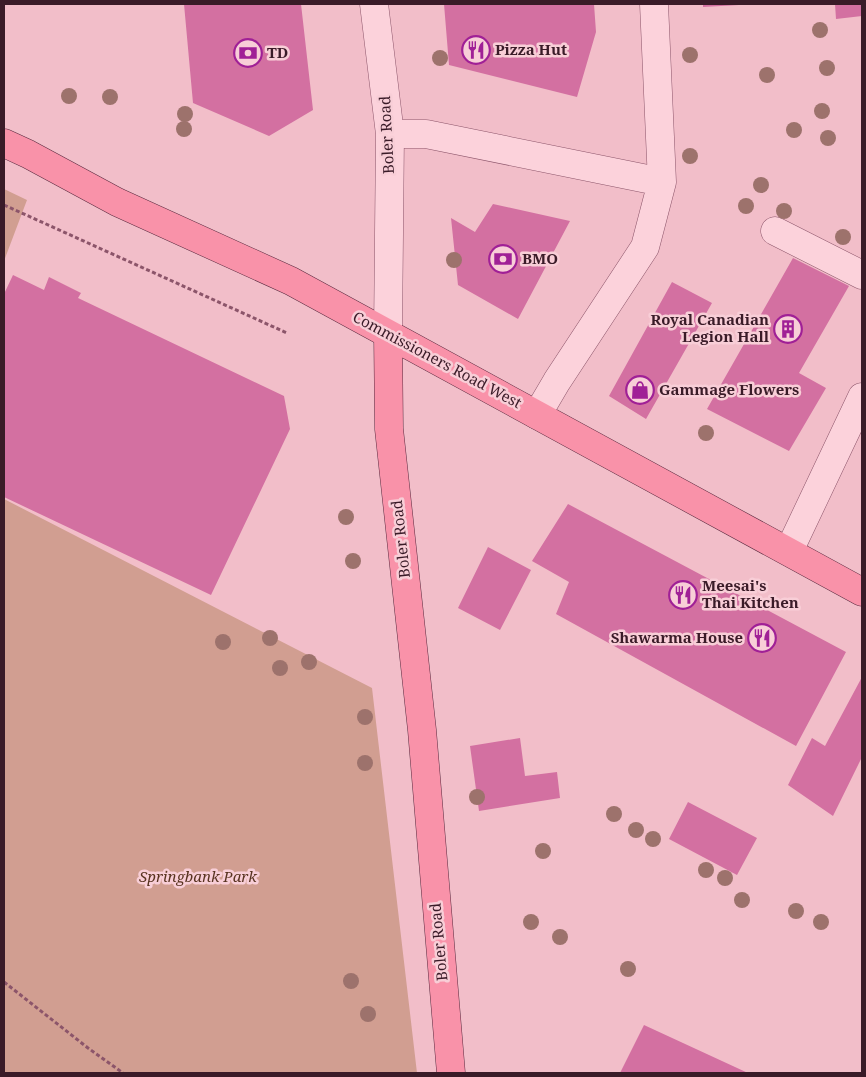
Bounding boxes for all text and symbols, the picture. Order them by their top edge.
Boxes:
restaurant icon: Pizza Hut [461,35,491,65]
bank icon: TD [233,38,263,68]
place label: Pizza Hut [495,39,567,59]
place label: TD [267,42,288,62]
street label: Boler Road [374,95,398,175]
bank icon: BMO [488,244,518,274]
place label: BMO [522,248,558,268]
street label: Commissioners Road West [350,306,525,412]
place label: Royal Canadian Legion Hall [650,309,770,346]
building icon: Royal Canadian Legion Hall [773,314,803,344]
shop icon: Gammage Flowers [625,375,655,405]
place label: Gammage Flowers [659,379,799,399]
street label: Boler Road [386,499,414,579]
place label: Meesai's Thai Kitchen [702,575,799,612]
restaurant icon: Meesai's Thai Kitchen [668,580,698,610]
restaurant icon: Shawarma House [747,623,777,653]
place label: Shawarma House [611,627,743,647]
park label: Springbank Park [139,866,257,886]
street label: Boler Road [425,902,451,982]

